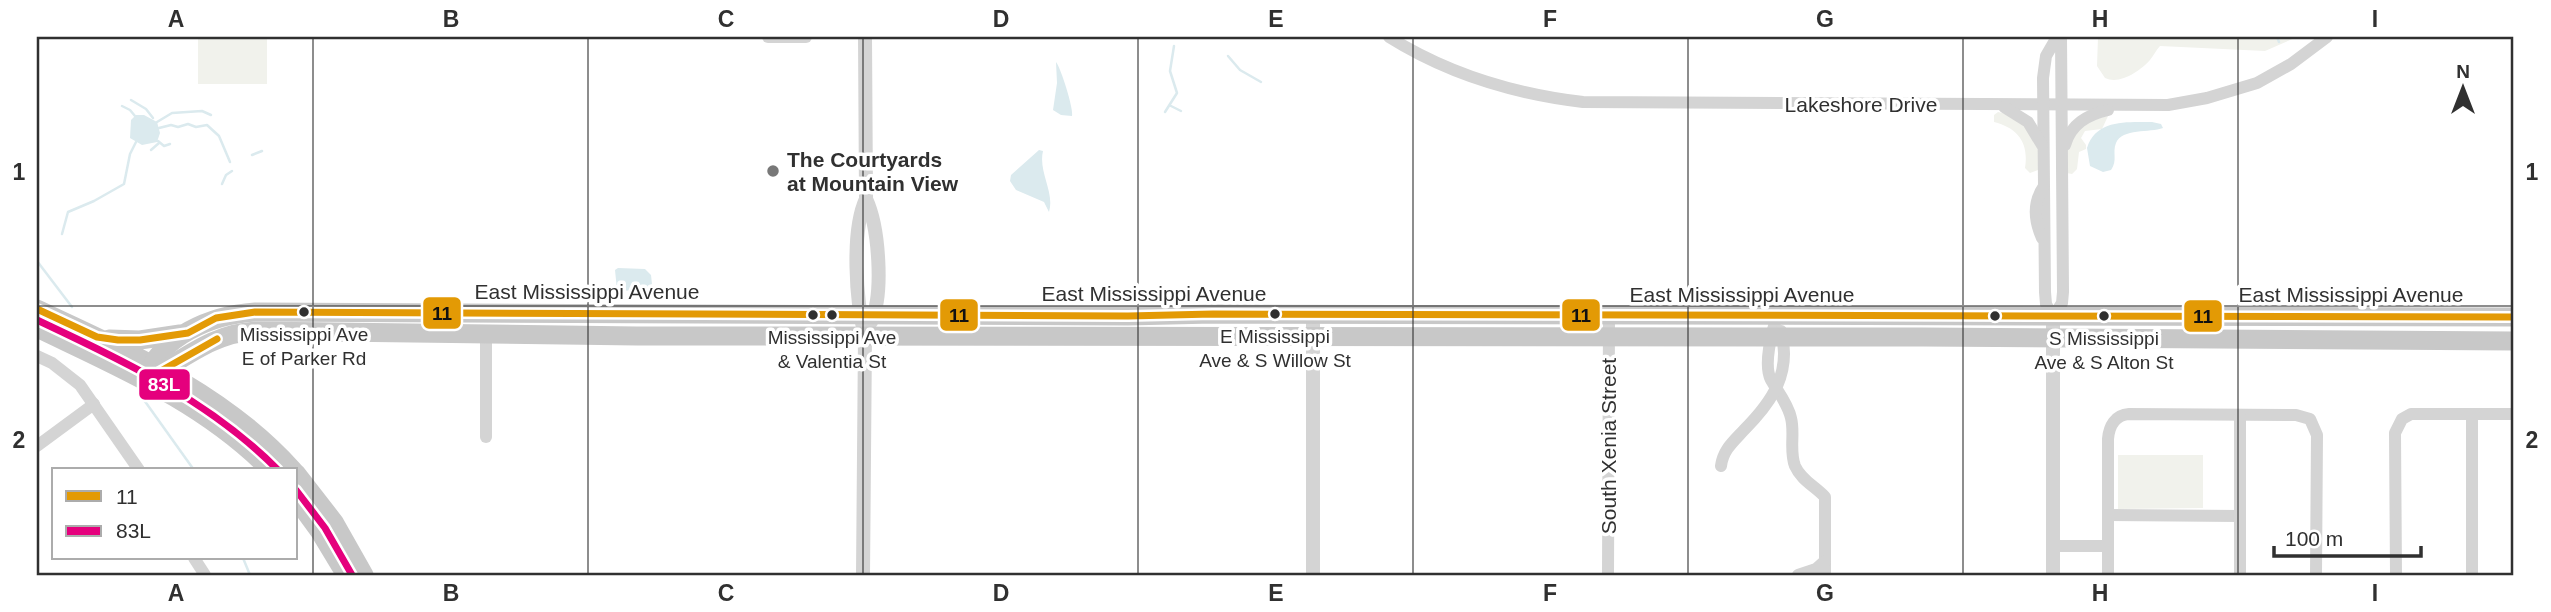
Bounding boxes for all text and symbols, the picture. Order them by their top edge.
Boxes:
text: A [168,6,184,32]
text: B [443,6,459,32]
text: C [718,6,734,32]
text: D [993,6,1009,32]
text: E [1268,6,1284,32]
text: F [1543,6,1557,32]
text: G [1816,6,1834,32]
text: H [2092,6,2108,32]
text: I [2372,6,2378,32]
north arrow [2428,52,2498,122]
text: N [2456,61,2470,82]
street label: Lakeshore Drive [1785,93,1937,116]
place label: The Courtyards at Mountain View [787,148,959,195]
text: 1 [13,159,26,185]
text: 1 [2526,159,2539,185]
marker: The Courtyards at Mountain View [765,163,781,179]
street label: East Mississippi Avenue [475,280,699,303]
street label: East Mississippi Avenue [1042,282,1266,305]
street label: East Mississippi Avenue [1630,283,1854,306]
street label: East Mississippi Avenue [2239,283,2463,306]
line badge: 11 [422,296,462,330]
line badge: 11 [939,298,979,332]
line badge: 11 [1561,298,1601,332]
line badge: 11 [2183,299,2223,333]
text: 11 [432,303,452,324]
marker: Mississippi Ave E of Parker Rd [297,305,311,319]
text: 11 [949,305,969,326]
text: 11 [1571,305,1591,326]
text: 11 [2193,306,2213,327]
marker: E Mississippi Ave & S Willow St [1268,307,1282,321]
unlabelled marker [806,308,820,322]
marker: Mississippi Ave & Valentia St [825,308,839,322]
unlabelled marker [1988,309,2002,323]
marker: S Mississippi Ave & S Alton St [2097,309,2111,323]
place label: Mississippi Ave E of Parker Rd [240,324,368,369]
place label: E Mississippi Ave & S Willow St [1199,326,1352,371]
place label: Mississippi Ave & Valentia St [768,327,896,372]
place label: S Mississippi Ave & S Alton St [2034,328,2174,373]
street label: South Xenia Street [1597,358,1620,534]
line badge: 83L [138,368,191,401]
text: 83L [148,374,181,395]
text: 2 [13,427,25,453]
text: 2 [2526,427,2538,453]
legend [52,468,298,560]
text: 11 [116,485,138,508]
scale bar [2274,514,2422,558]
text: 83L [116,519,151,542]
text: 100 m [2285,527,2343,550]
text: A [168,580,184,606]
text: B [443,580,459,606]
text: C [718,580,734,606]
text: D [993,580,1009,606]
text: E [1268,580,1284,606]
text: F [1543,580,1557,606]
text: G [1816,580,1834,606]
text: H [2092,580,2108,606]
text: I [2372,580,2378,606]

